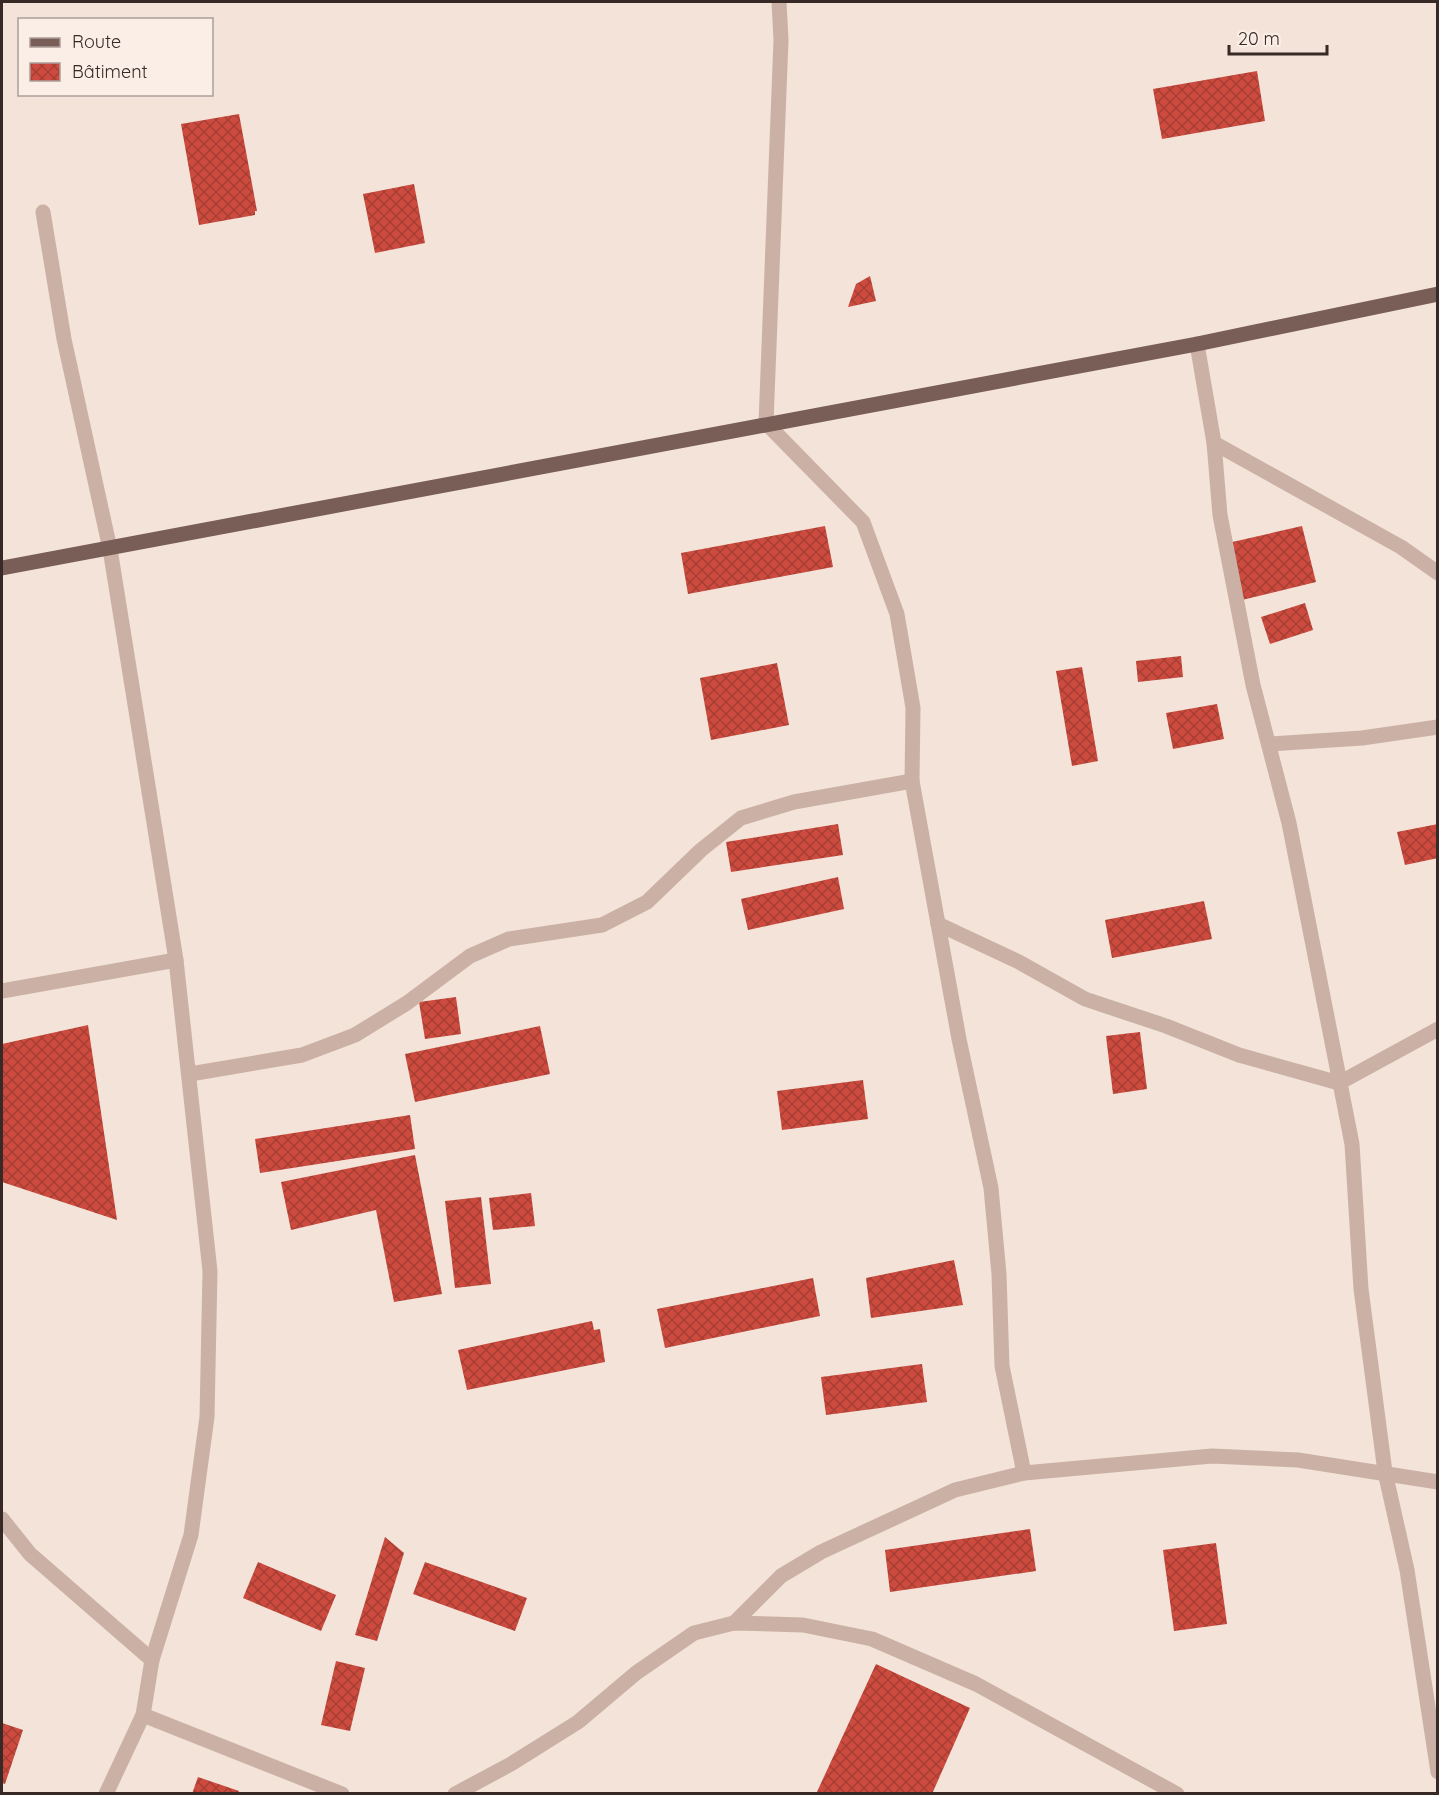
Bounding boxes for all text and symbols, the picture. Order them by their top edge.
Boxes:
legend [18,18,213,96]
scale bar [1229,18,1326,56]
text: 20 m [1238,27,1280,50]
text: Route [72,30,121,53]
text: Bâtiment [72,60,148,83]

